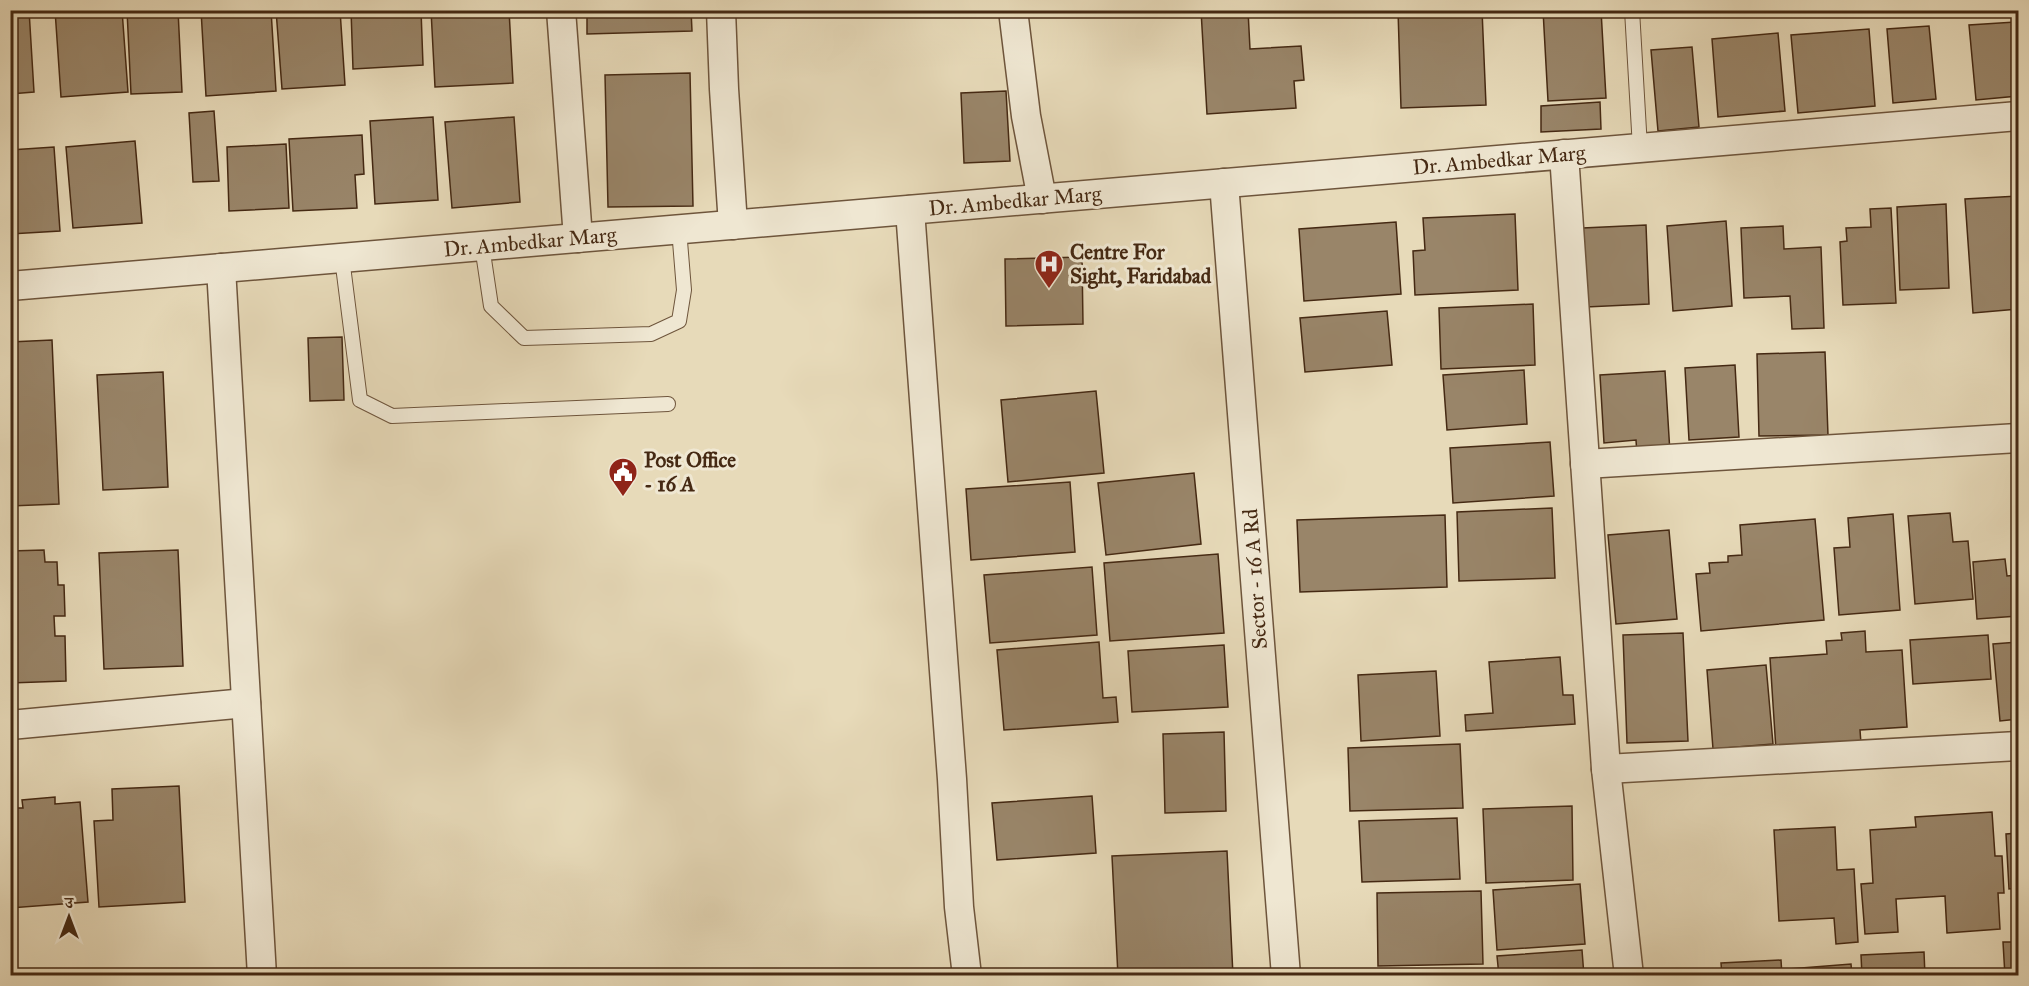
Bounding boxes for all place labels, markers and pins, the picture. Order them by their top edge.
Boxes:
place label: Centre For Sight, Faridabad [1070,239,1212,289]
hospital icon: Centre For Sight, Faridabad [1033,248,1065,290]
place label: Post Office - 16 A [644,447,736,497]
public building icon: Post Office - 16 A [607,456,639,498]

